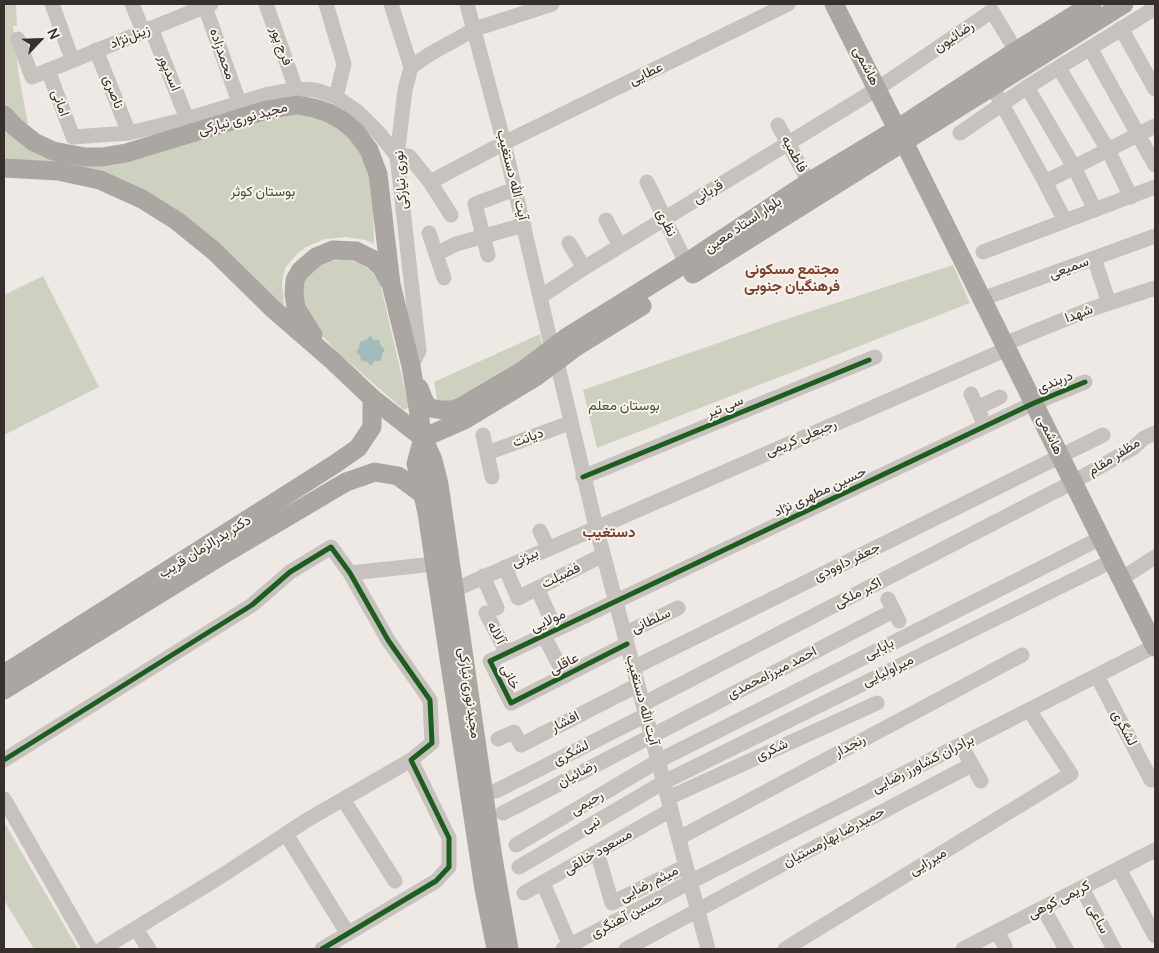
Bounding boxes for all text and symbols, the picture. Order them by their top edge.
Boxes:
north arrow [15,15,65,65]
street label: رضائیون [931,17,977,57]
street label: زینل‌نژاد [107,21,153,53]
street label: فرج پور [266,24,296,68]
text: N [43,25,65,42]
street label: محمدزاده [205,26,239,82]
street label: هاشمی [849,44,883,88]
street label: اسدپور [154,52,184,94]
street label: عطایی [626,59,666,89]
street label: ناصری [99,73,127,111]
street label: امانی [47,87,73,119]
street label: مجید نوری نیارکی [197,99,289,139]
street label: آیت الله دستغیب [493,128,531,222]
street label: فاطمیه [777,133,811,175]
street label: نوری نیارکی [391,150,411,210]
street label: قربانی [690,176,726,208]
park label: بوستان کوثر [231,184,295,200]
street label: بلوار استاد معین [701,193,785,257]
street label: نظری [652,206,680,240]
street label: سمیعی [1047,253,1091,283]
district label: مجتمع مسکونی فرهنگیان جنوبی [744,261,840,296]
street label: شهدا [1063,301,1095,327]
street label: دربندی [1035,367,1075,397]
street label: سی تیر [704,392,746,422]
park label: بوستان معلم [588,398,660,414]
street label: هاشمی [1033,413,1067,457]
street label: رجبعلی کریمی [763,416,839,460]
street label: دیانت [510,425,546,451]
street label: مظفر مقام [1085,434,1143,480]
street label: حسین مطهری نژاد [771,463,869,521]
street label: دکتر بدرالزمان قریب [156,512,254,582]
district label: دستغیب [583,524,635,542]
street label: جعفر داوودی [811,539,883,585]
street label: بیژنی [509,545,541,571]
street label: فضیلت [539,559,583,593]
street label: اکبر ملکی [832,574,884,612]
street label: سلطانی [629,605,673,637]
street label: مولایی [528,606,568,636]
street label: آلاله [483,619,509,647]
street label: بابایی [861,634,897,664]
street label: احمد میرزامحمدی [724,643,820,703]
street label: مجید نوری نیارکی [454,647,484,739]
street label: عاقلی [546,650,582,678]
street label: میراولیایی [860,651,916,691]
street label: آیت الله دستغیب [622,653,662,747]
street label: خانی [497,662,523,692]
street label: لشگری [1108,707,1140,749]
street label: افشار [548,708,582,736]
street label: رنجدار [832,731,868,761]
street label: برادران کشاورز رضایی [869,731,977,797]
street label: شکری [753,736,791,764]
street label: لشکری [550,737,592,769]
street label: رضائیان [555,757,599,791]
street label: رحیمی [567,787,607,819]
street label: حمیدرضا بهارمستیان [780,803,888,871]
street label: نبی [578,813,604,837]
street label: مسعود خالقی [561,826,635,878]
street label: میرزایی [906,844,950,880]
street label: میثم رضایی [617,862,681,906]
street label: کریمی کوهی [1025,877,1093,923]
street label: حسین آهنگری [588,890,666,942]
street label: ساعی [1083,901,1113,937]

